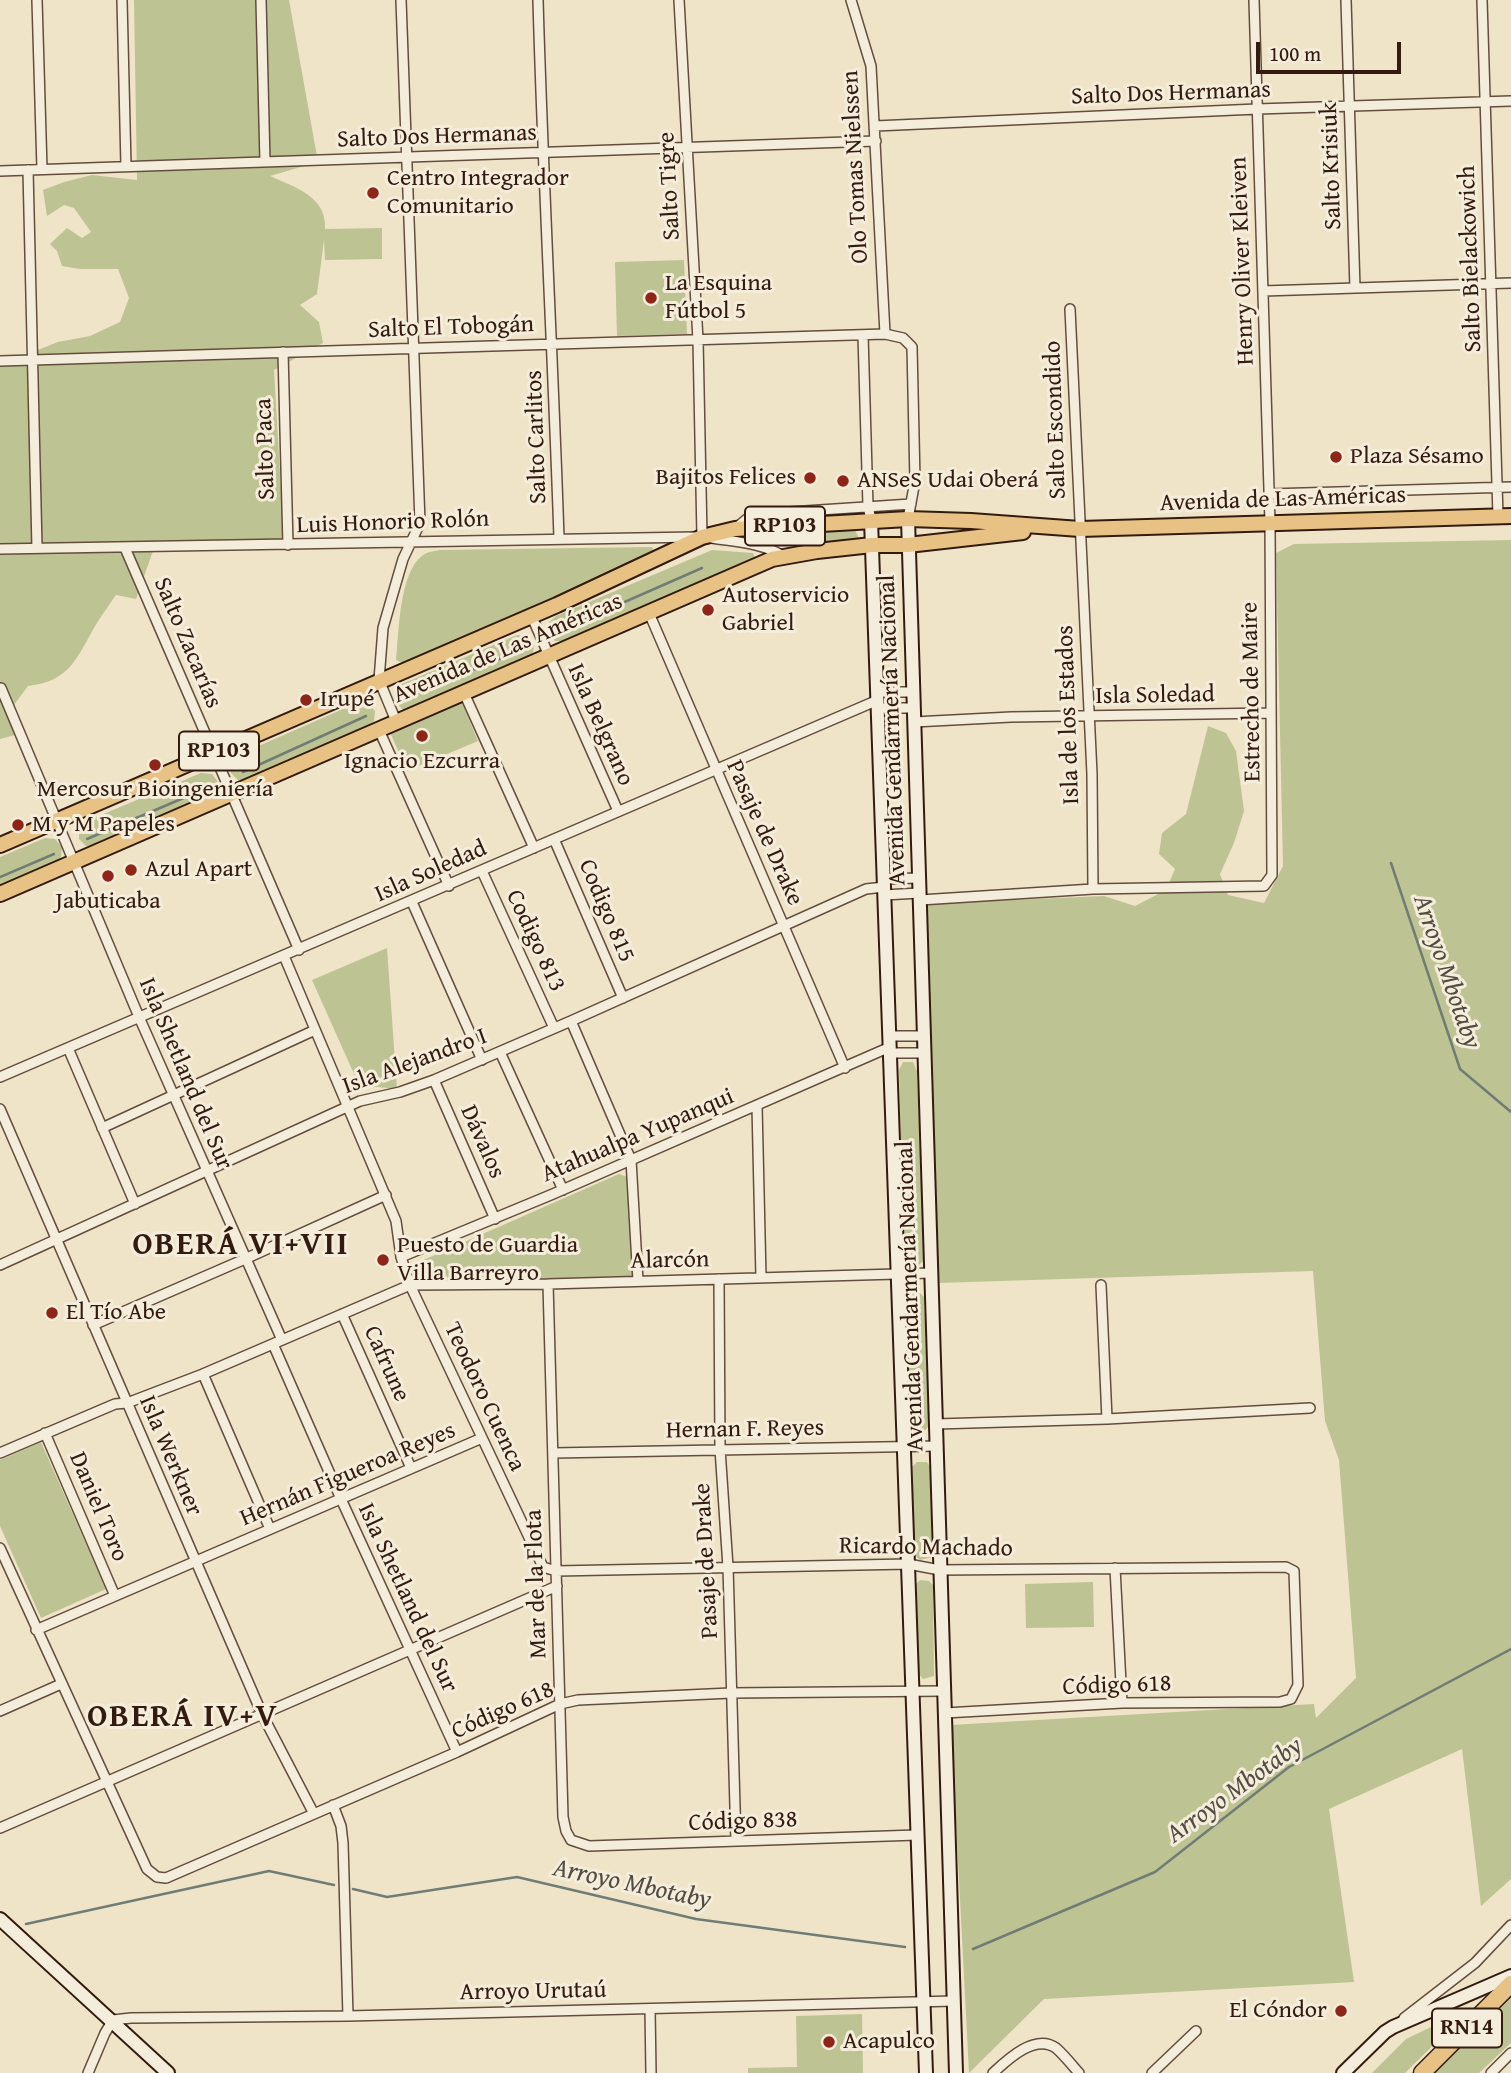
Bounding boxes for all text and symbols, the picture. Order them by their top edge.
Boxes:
scale bar [1259,28,1404,72]
text: 100 m [1269,38,1321,69]
street label: Olo Tomas Nielssen [837,70,875,264]
street label: Salto Dos Hermanas [1071,76,1271,112]
street label: Salto Krisiuk [1315,101,1349,231]
street label: Salto Dos Hermanas [337,119,537,155]
street label: Salto Tigre [653,131,687,241]
street label: Henry Oliver Kleiven [1225,156,1261,366]
place label: Centro Integrador Comunitario [387,165,569,221]
street label: Salto Bielackowich [1453,165,1489,353]
marker: Centro Integrador Comunitario [365,185,381,201]
place label: La Esquina Fútbol 5 [665,270,772,326]
marker: La Esquina Fútbol 5 [643,290,659,306]
street label: Salto El Tobogán [367,311,535,345]
street label: Salto Escondido [1039,340,1073,500]
street label: Salto Carlitos [520,370,554,504]
street label: Salto Paca [250,398,282,500]
place label: Plaza Sésamo [1350,443,1484,471]
marker: Plaza Sésamo [1328,449,1344,465]
place label: Bajitos Felices [655,464,796,492]
place label: ANSeS Udai Oberá [857,467,1039,495]
marker: Bajitos Felices [802,470,818,486]
marker: ANSeS Udai Oberá [835,473,851,489]
street label: Avenida de Las Américas [1159,481,1407,519]
street label: Luis Honorio Rolón [296,505,490,541]
road number: RP103 [745,506,825,546]
street label: Salto Zacarías [147,573,227,713]
street label: Avenida Gendarmería Nacional [873,574,913,886]
place label: Autoservicio Gabriel [722,582,849,638]
street label: Avenida de Las Américas [389,588,627,710]
marker: Autoservicio Gabriel [700,602,716,618]
street label: Estrecho de Maire [1236,602,1268,782]
street label: Isla de los Estados [1051,625,1087,805]
street label: Isla Belgrano [560,660,640,790]
street label: Isla Soledad [1095,681,1215,711]
place label: Irupé [320,686,374,714]
marker: Irupé [298,692,314,708]
marker: Ignacio Ezcurra [414,728,430,744]
road number: RP103 [179,732,259,771]
place label: Ignacio Ezcurra [344,748,500,776]
street label: Pasaje de Drake [719,756,809,910]
marker: Mercosur Bioingeniería [147,757,163,773]
place label: Mercosur Bioingeniería [37,776,273,804]
place label: M y M Papeles [32,811,175,839]
marker: M y M Papeles [10,817,26,833]
street label: Isla Soledad [371,835,491,909]
street label: Codigo 815 [571,855,641,967]
place label: Azul Apart [145,856,252,884]
marker: Azul Apart [123,862,139,878]
marker: Jabuticaba [100,868,116,884]
street label: Codigo 813 [499,886,571,996]
place label: Jabuticaba [55,888,161,916]
water label: Arroyo Mbotaby [1405,891,1487,1053]
street label: Isla Shetland del Sur [132,974,238,1174]
street label: Isla Alejandro I [339,1023,491,1101]
street label: Atahualpa Yupanqui [538,1082,738,1190]
street label: Dávalos [453,1101,511,1183]
street label: Avenida Gendarmería Nacional [891,1140,931,1452]
district label: OBERÁ VI+VII [134,1227,348,1265]
place label: Puesto de Guardia Villa Barreyro [397,1232,578,1288]
street label: Alarcón [630,1246,710,1276]
marker: Puesto de Guardia Villa Barreyro [375,1252,391,1268]
place label: El Tío Abe [66,1299,166,1327]
marker: El Tío Abe [44,1305,60,1321]
street label: Teodoro Cuenca [437,1318,531,1476]
street label: Cafrune [357,1322,415,1406]
street label: Isla Werkner [132,1392,208,1520]
street label: Hernan F. Reyes [666,1414,824,1446]
street label: Hernán Figueroa Reyes [236,1417,460,1533]
street label: Daniel Toro [62,1448,134,1566]
street label: Pasaje de Drake [689,1482,725,1640]
street label: Isla Shetland del Sur [351,1499,463,1697]
street label: Mar de la Flota [520,1509,554,1659]
street label: Ricardo Machado [839,1532,1013,1564]
street label: Código 618 [1062,1670,1172,1702]
street label: Código 618 [447,1676,559,1746]
district label: OBERÁ IV+V [88,1699,278,1737]
water label: Arroyo Mbotaby [1161,1731,1309,1851]
street label: Código 838 [688,1806,798,1838]
water label: Arroyo Mbotaby [550,1853,714,1917]
street label: Arroyo Urutaú [459,1976,607,2008]
place label: El Cóndor [1229,1997,1327,2025]
marker: El Cóndor [1333,2003,1349,2019]
road number: RN14 [1432,2008,1502,2048]
place label: Acapulco [843,2028,935,2056]
marker: Acapulco [821,2034,837,2050]

